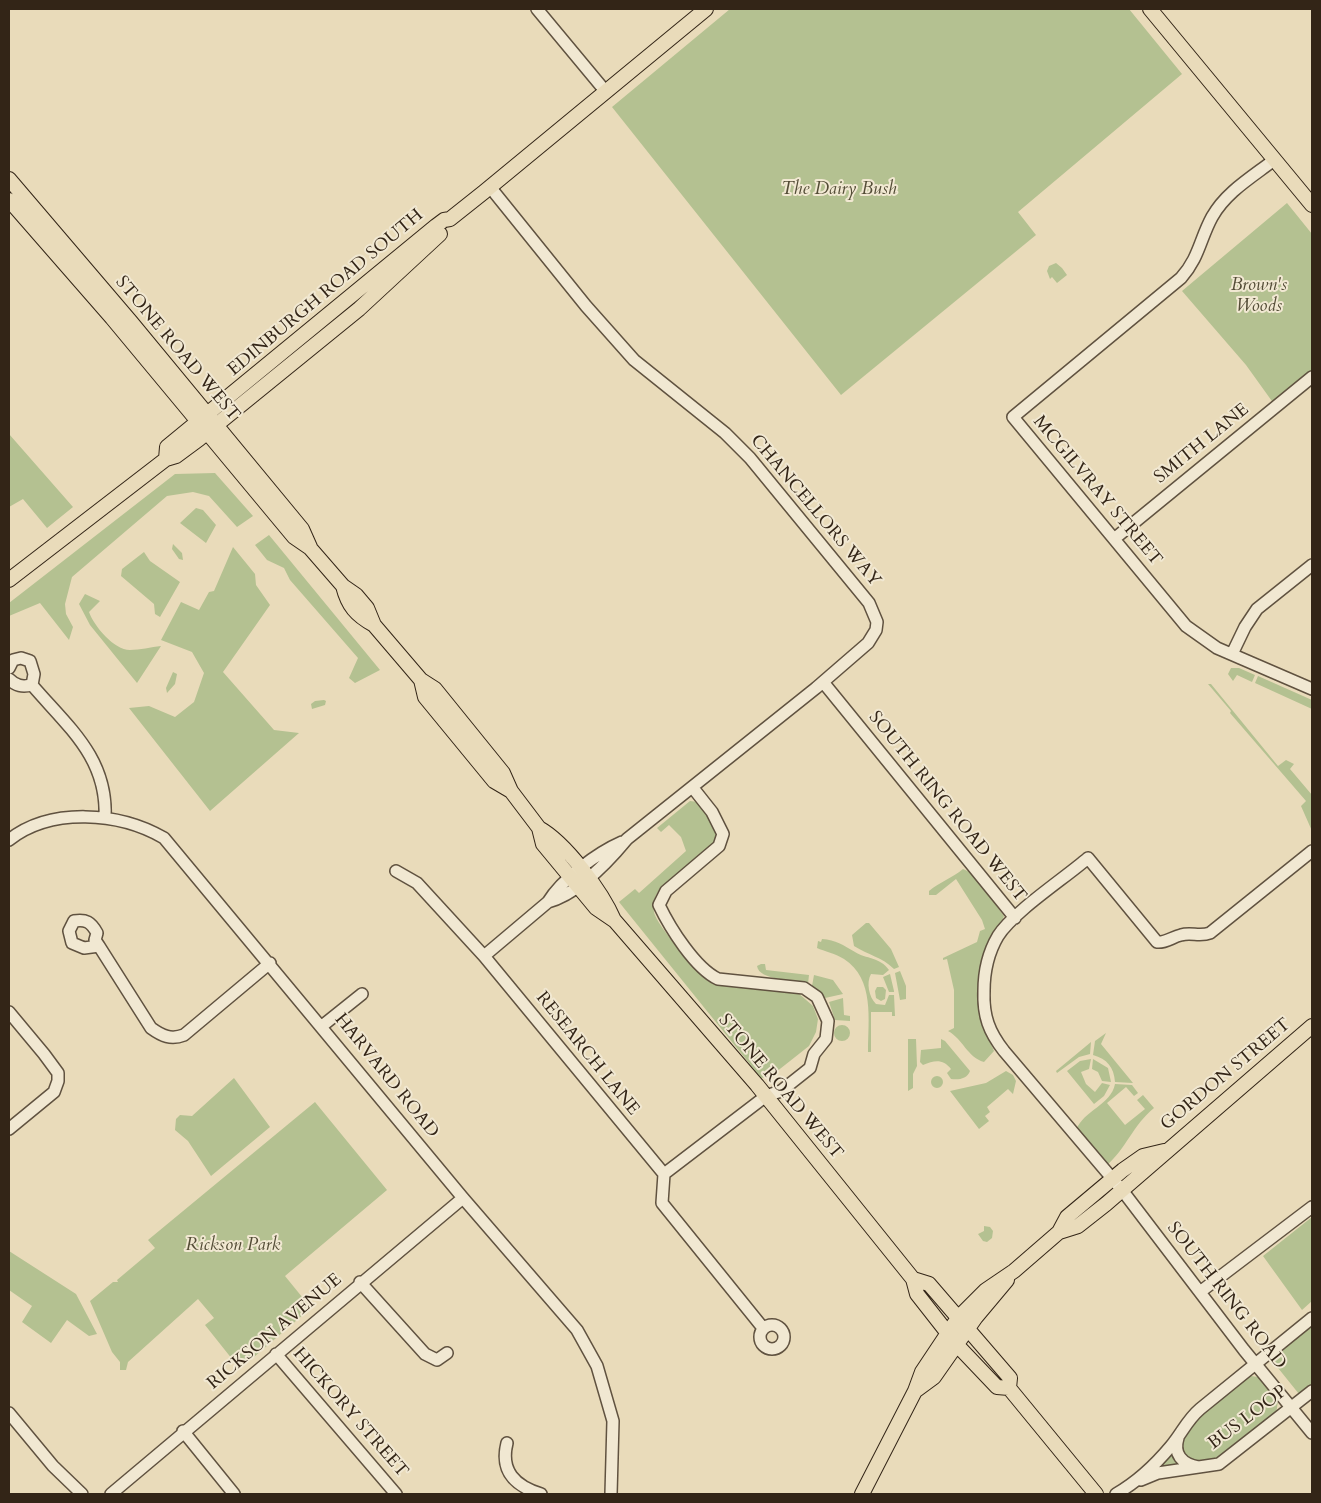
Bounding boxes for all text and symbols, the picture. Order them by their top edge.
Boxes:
park label: The Dairy Bush [781,179,897,201]
street label: EDINBURGH ROAD SOUTH [224,205,428,381]
street label: STONE ROAD WEST [110,272,244,426]
park label: Brown's Woods [1231,275,1287,318]
street label: SMITH LANE [1150,399,1254,489]
street label: MCGILVRAY STREET [1028,412,1166,570]
street label: CHANCELLORS WAY [745,431,885,591]
street label: SOUTH RING ROAD WEST [863,707,1031,907]
street label: RESEARCH LANE [531,988,643,1120]
street label: HARVARD ROAD [329,1009,443,1143]
street label: STONE ROAD WEST [713,1010,847,1164]
street label: GORDON STREET [1157,1014,1295,1136]
street label: SOUTH RING ROAD [1162,1218,1290,1374]
park label: Rickson Park [186,1235,280,1257]
street label: RICKSON AVENUE [203,1269,347,1395]
street label: HICKORY STREET [288,1344,412,1482]
street label: BUS LOOP [1204,1381,1292,1455]

